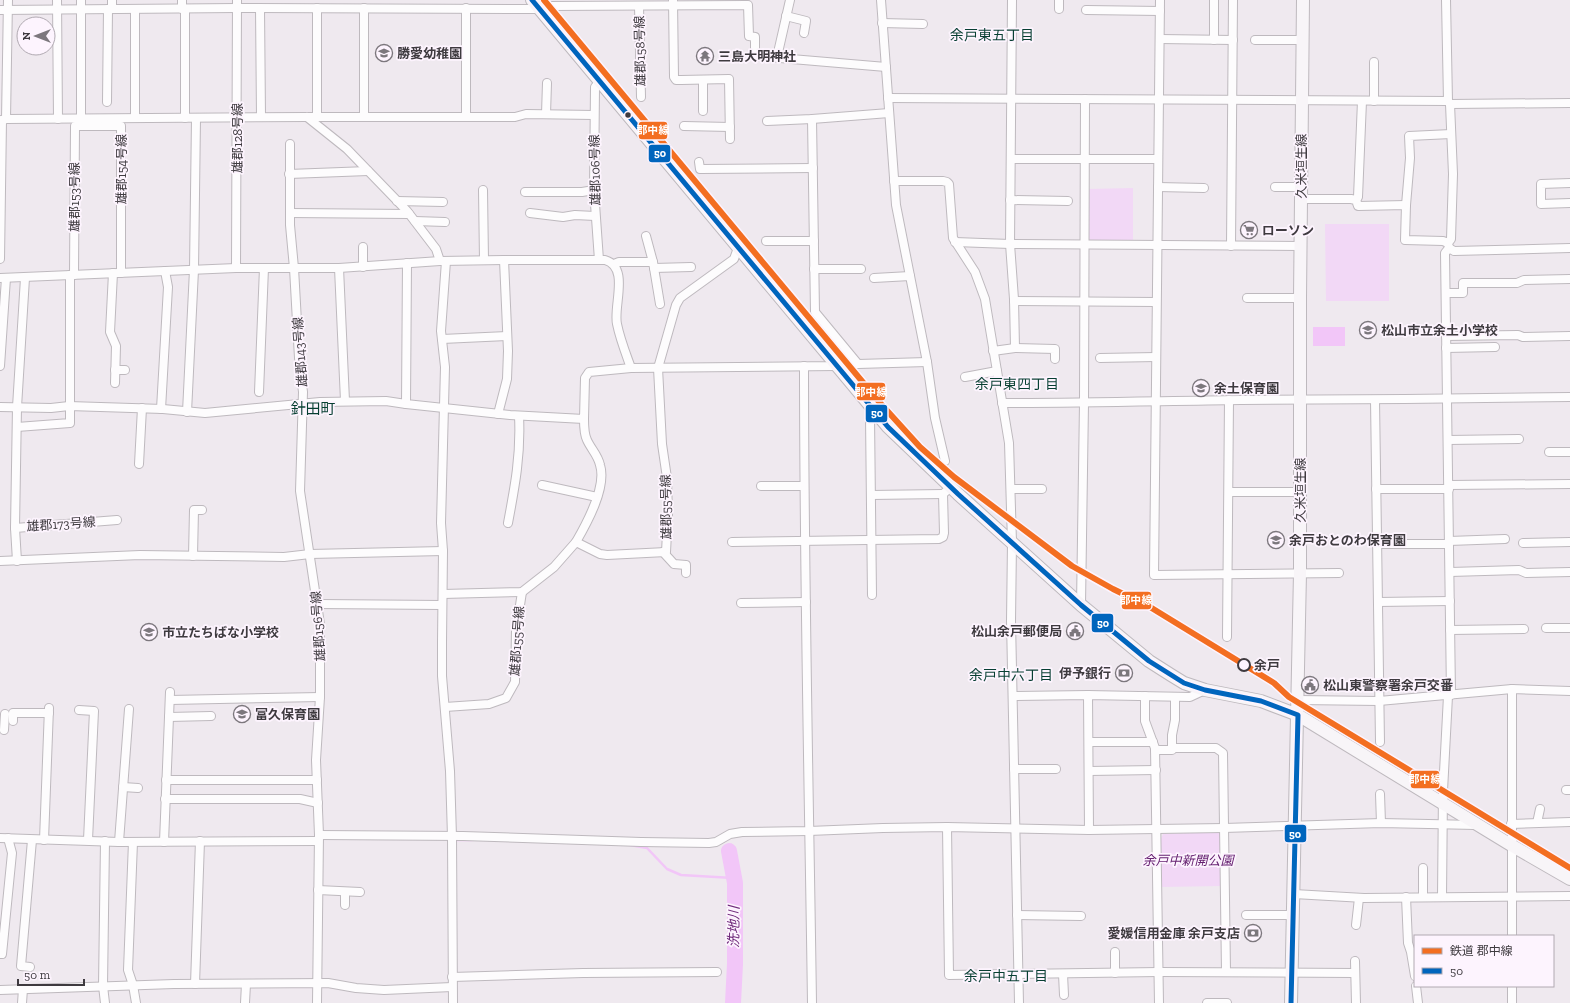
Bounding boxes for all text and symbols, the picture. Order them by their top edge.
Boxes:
north arrow [16,16,56,56]
street label: 雄郡158号線 [632,16,648,86]
district label: 余戸東五丁目 [950,27,1034,44]
text: N [20,31,33,40]
school or university icon: 勝愛幼稚園 [374,43,394,63]
place label: 勝愛幼稚園 [397,46,462,61]
temple icon: 三島大明神社 [695,46,715,66]
place label: 三島大明神社 [718,49,796,64]
street label: 雄郡128号線 [230,103,245,173]
unlabelled marker [623,110,633,120]
line badge: 郡中線 [638,121,668,140]
text: 郡中線 [637,124,670,137]
street label: 久米垣生線 [1294,133,1309,199]
street label: 雄郡154号線 [114,134,129,204]
street label: 雄郡106号線 [587,134,603,206]
line badge: 50 [648,144,671,163]
text: 50 [654,147,666,160]
street label: 雄郡153号線 [67,162,82,232]
supermarket icon: ローソン [1239,220,1259,240]
place label: ローソン [1262,223,1314,238]
street label: 雄郡143号線 [290,316,310,388]
school or university icon: 松山市立余土小学校 [1358,320,1378,340]
place label: 松山市立余土小学校 [1381,323,1498,338]
district label: 余戸東四丁目 [975,376,1059,393]
school or university icon: 余土保育園 [1191,378,1211,398]
place label: 余土保育園 [1214,381,1279,396]
line badge: 郡中線 [856,382,886,401]
text: 郡中線 [855,386,888,399]
district label: 針田町 [290,400,336,418]
line badge: 50 [865,404,888,423]
text: 50 [871,407,883,420]
street label: 久米垣生線 [1293,457,1308,523]
street label: 雄郡55号線 [658,474,674,540]
street label: 雄郡173号線 [26,514,96,534]
school or university icon: 余戸おとのわ保育園 [1266,530,1286,550]
place label: 余戸おとのわ保育園 [1289,533,1406,548]
street label: 雄郡156号線 [308,590,328,662]
line badge: 郡中線 [1121,591,1152,610]
text: 郡中線 [1120,594,1153,607]
street label: 雄郡155号線 [507,605,527,677]
line badge: 50 [1091,613,1114,633]
text: 50 [1097,617,1109,630]
public building icon: 松山余戸郵便局 [1065,621,1085,641]
school or university icon: 市立たちばな小学校 [139,622,159,642]
place label: 松山余戸郵便局 [971,624,1062,639]
place label: 市立たちばな小学校 [162,625,279,640]
marker: 余戸 [1237,658,1251,672]
place label: 余戸 [1254,658,1280,673]
bank icon: 伊予銀行 [1114,663,1134,683]
place label: 伊予銀行 [1059,666,1111,681]
district label: 余戸中六丁目 [969,667,1053,684]
public building icon: 松山東警察署余戸交番 [1300,675,1320,695]
place label: 松山東警察署余戸交番 [1323,678,1453,693]
school or university icon: 富久保育園 [232,704,252,724]
place label: 富久保育園 [255,707,320,722]
line badge: 郡中線 [1410,770,1440,789]
text: 郡中線 [1409,773,1442,786]
line badge: 50 [1284,824,1307,843]
text: 50 [1289,828,1301,841]
park label: 余戸中新開公園 [1142,853,1235,868]
water label: 洗地川 [725,904,743,948]
bank icon: 愛媛信用金庫 余戸支店 [1243,923,1263,943]
place label: 愛媛信用金庫 余戸支店 [1108,926,1240,941]
legend [1414,935,1554,987]
text: 鉄道 郡中線 [1450,944,1513,958]
scale bar [18,961,84,987]
text: 50 [1450,964,1463,978]
text: 50 m [24,968,51,982]
district label: 余戸中五丁目 [964,968,1048,985]

